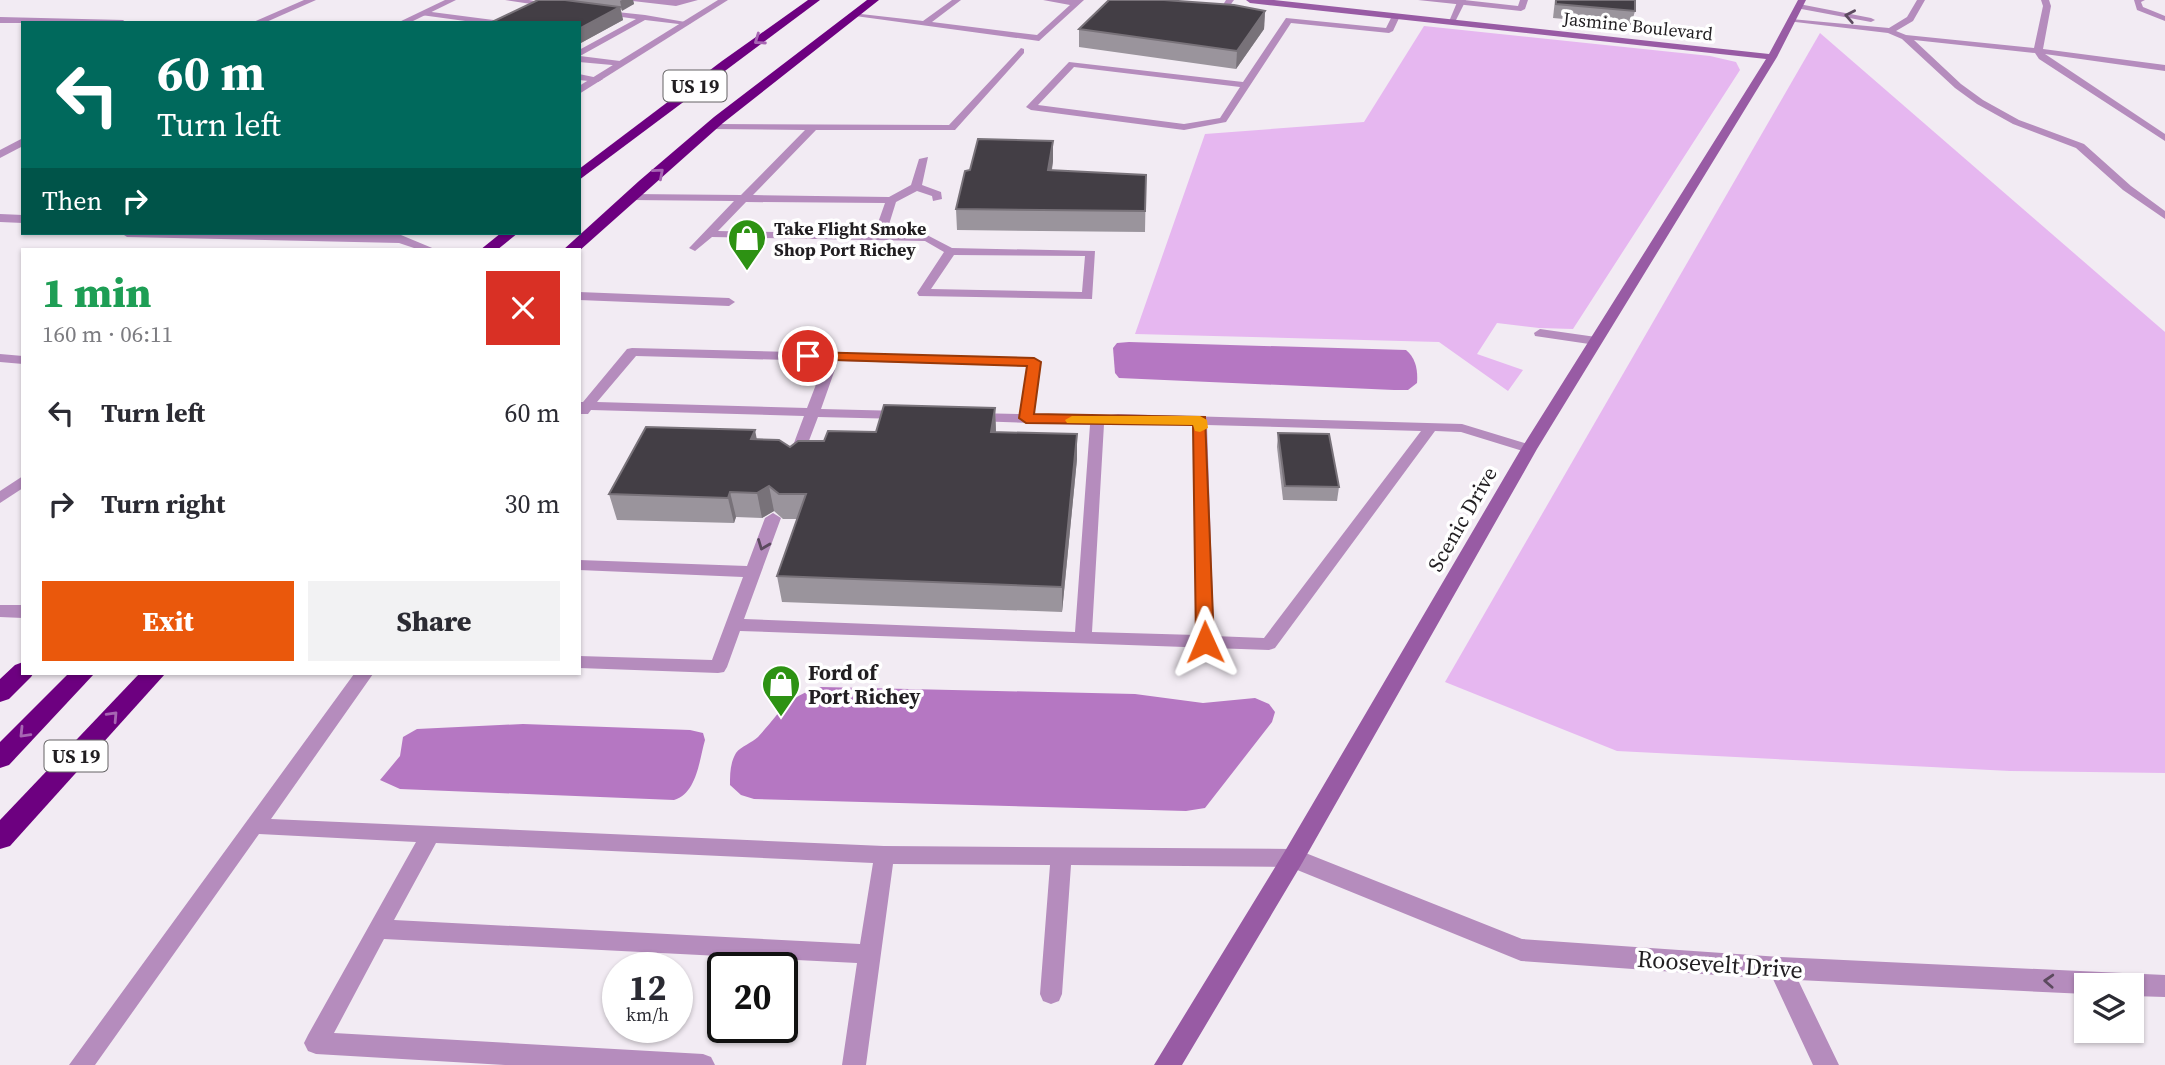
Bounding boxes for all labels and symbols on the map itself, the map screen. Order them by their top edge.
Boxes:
street label: Jasmine Boulevard [1561,6,1714,46]
one-way arrow [1844,10,1856,25]
one-way arrow [754,31,767,44]
road number: US 19 [664,71,726,102]
one-way arrow [651,169,664,181]
place label: Take Flight Smoke Shop Port Richey [774,216,926,262]
shop icon: Take Flight Smoke Shop Port Richey [726,217,768,272]
pin [778,326,838,386]
street label: Scenic Drive [1420,461,1504,577]
one-way arrow [758,538,772,550]
position arrow [1168,605,1242,679]
place label: Ford of Port Richey [808,658,921,711]
shop icon: Ford of Port Richey [760,663,802,718]
one-way arrow [105,711,118,724]
one-way arrow [19,725,32,738]
road number: US 19 [44,740,108,772]
street label: Roosevelt Drive [1636,942,1804,986]
speed limit sign: 20 [707,952,798,1043]
one-way arrow [2044,973,2055,988]

